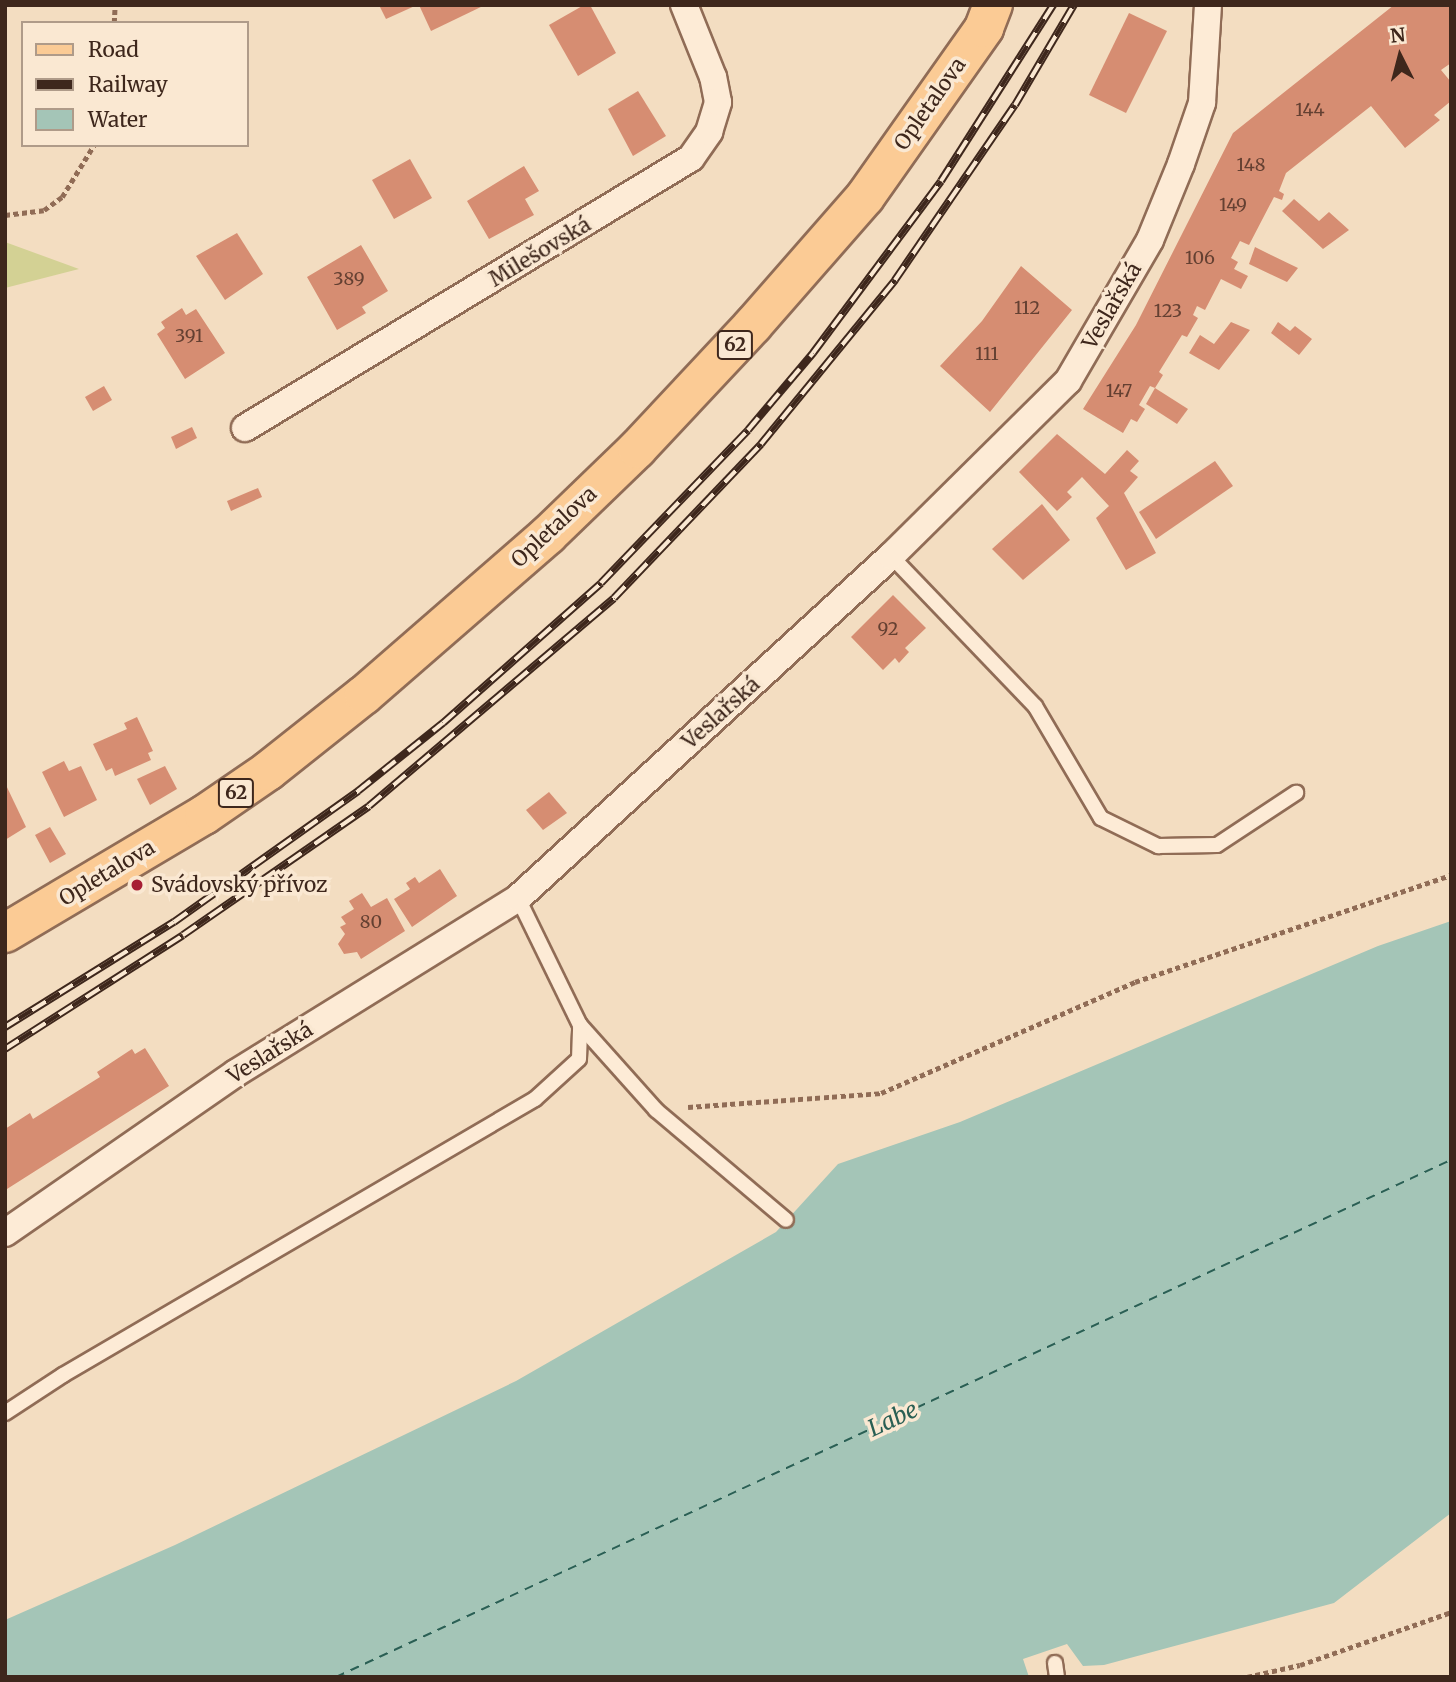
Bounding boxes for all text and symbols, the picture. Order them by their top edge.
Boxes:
legend [21,21,248,147]
north arrow [1365,21,1435,91]
text: N [1389,22,1407,48]
text: Road [88,36,139,63]
street label: Opletalova [889,53,971,155]
text: Railway [88,71,168,98]
house number: 144 [1295,99,1325,121]
text: Water [88,106,147,133]
house number: 148 [1237,154,1265,176]
house number: 149 [1219,194,1247,216]
street label: Milešovská [485,212,595,292]
house number: 106 [1185,247,1215,269]
street label: Veslařská [1077,258,1147,354]
house number: 389 [333,268,365,290]
house number: 112 [1014,297,1040,319]
house number: 123 [1154,300,1182,322]
house number: 391 [175,325,203,347]
road number: 62 [716,330,754,360]
house number: 111 [975,343,999,365]
house number: 147 [1106,380,1132,402]
street label: Opletalova [506,481,602,573]
house number: 92 [877,618,899,640]
street label: Veslařská [677,672,765,754]
road number: 62 [217,778,255,808]
street label: Opletalova [55,835,159,911]
place label: Svádovský přívoz [151,872,327,898]
marker: Svádovský přívoz [129,877,145,893]
house number: 80 [360,911,382,933]
street label: Veslařská [223,1017,317,1089]
water label: Labe [864,1396,922,1442]

